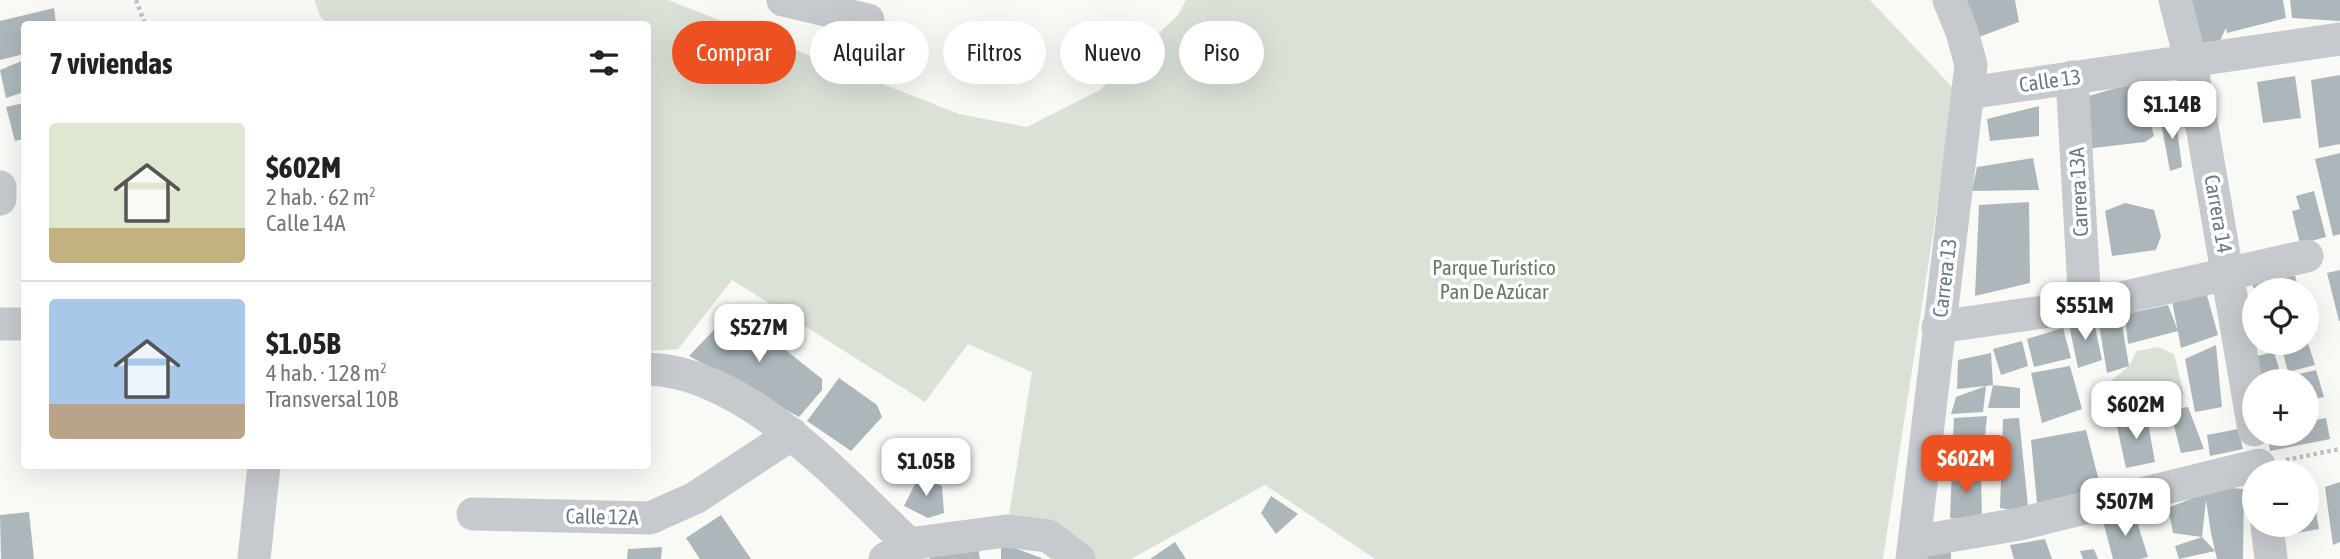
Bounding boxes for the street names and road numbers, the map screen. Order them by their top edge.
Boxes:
street label: Calle 13 [2017,64,2082,96]
street label: Carrera 13A [2064,146,2092,237]
street label: Carrera 14 [2200,173,2238,255]
street label: Carrera 13 [1927,237,1961,319]
street label: Calle 12A [566,503,639,529]

